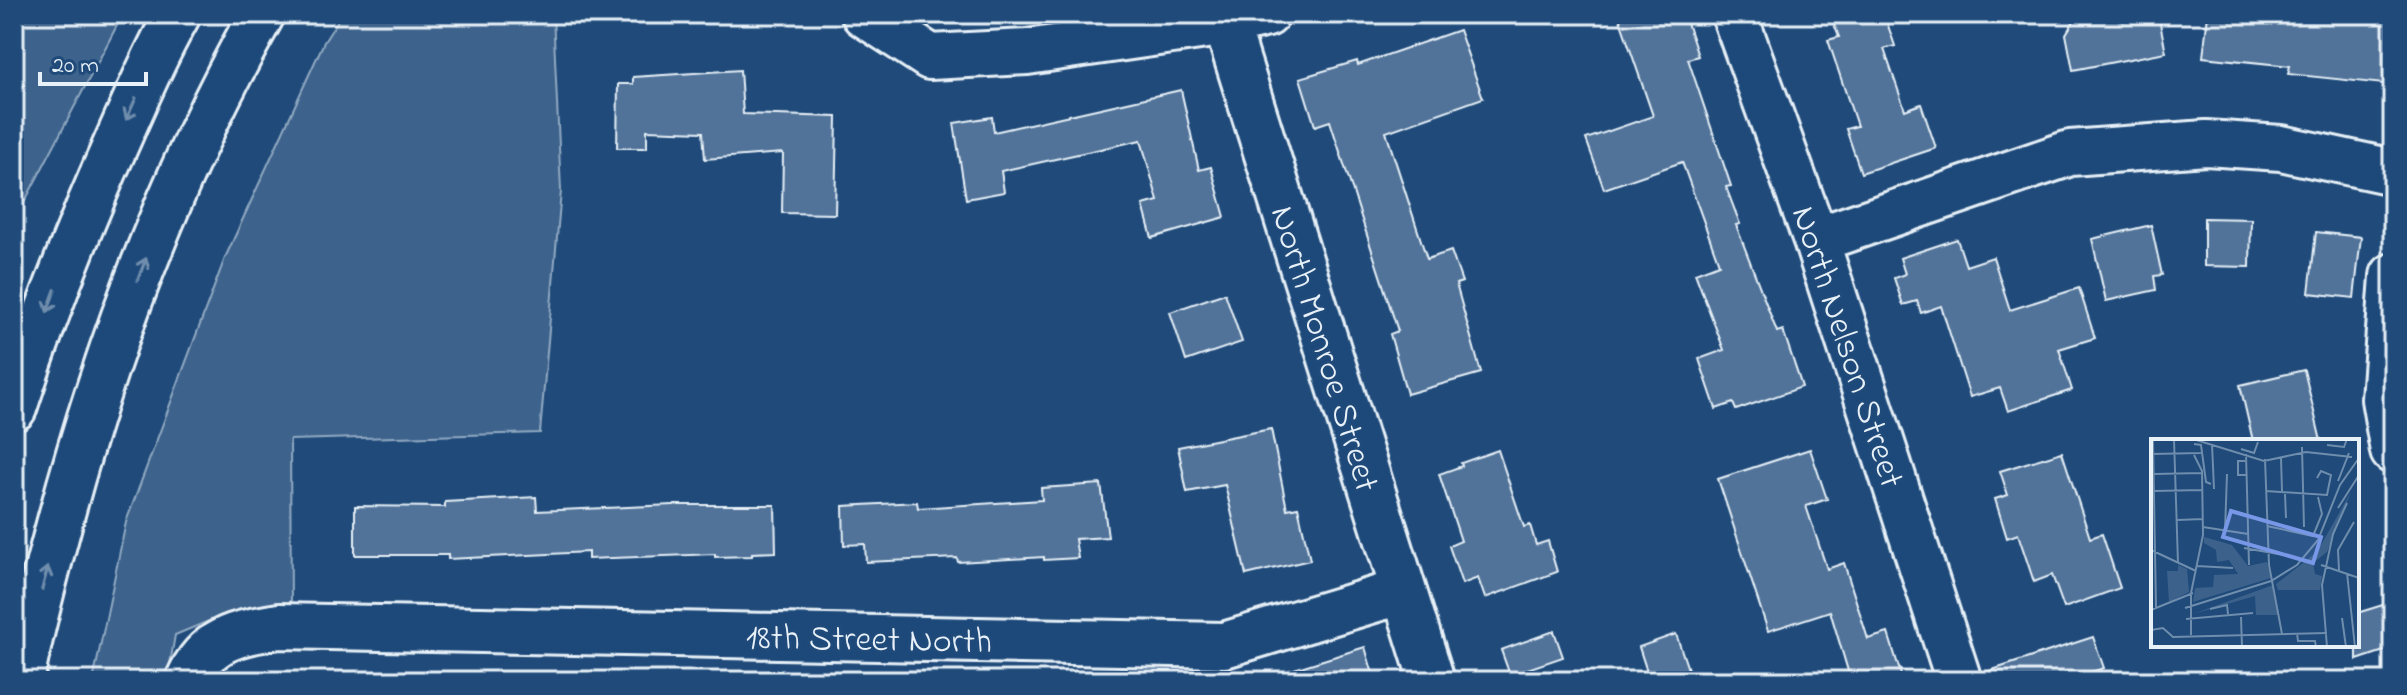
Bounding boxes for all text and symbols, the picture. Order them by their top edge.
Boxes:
scale bar [40,36,146,86]
text: 20 m [52,49,99,84]
one-way arrow [123,96,138,121]
street label: North Monroe Street [1254,200,1391,499]
street label: North Nelson Street [1775,200,1916,495]
one-way arrow [136,257,150,282]
one-way arrow [43,288,57,313]
inset map [2151,439,2359,647]
one-way arrow [38,565,53,591]
street label: 18th Street North [745,613,992,670]

